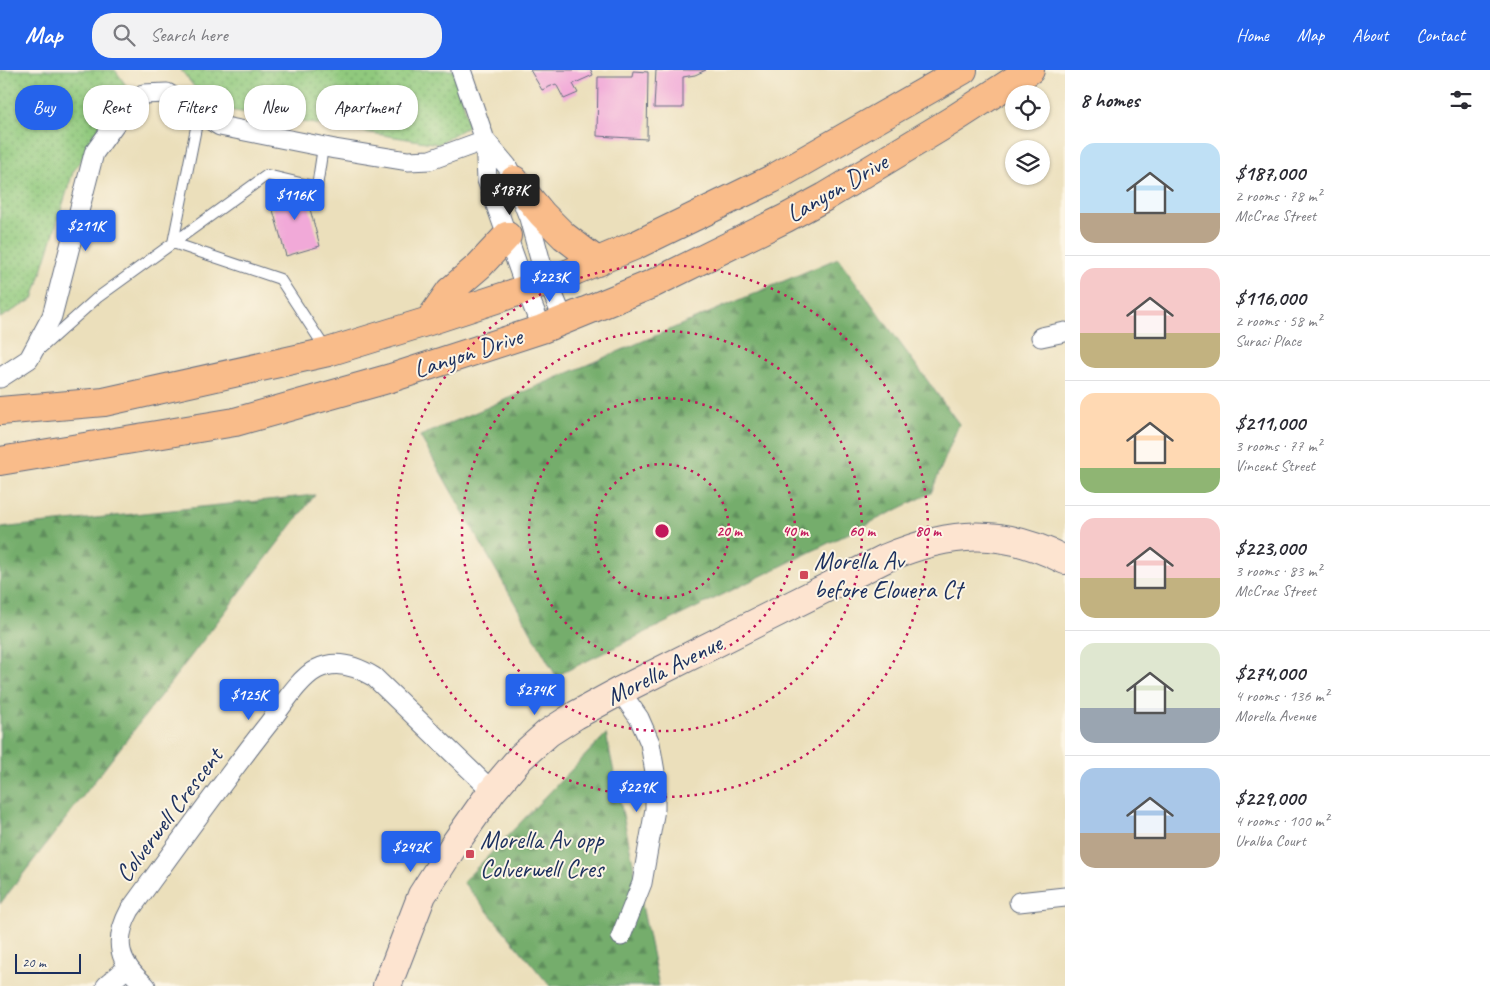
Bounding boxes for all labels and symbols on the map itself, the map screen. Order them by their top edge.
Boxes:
street label: Lanyon Drive [780,145,895,230]
pin: $187K [475,174,545,216]
pin: $116K [260,178,330,221]
pin: $211K [51,210,121,252]
pin: $223K [515,260,585,303]
street label: Lanyon Drive [410,320,528,386]
centre of rings [653,522,671,540]
text: 20 m [716,522,743,541]
text: 40 m [782,522,809,541]
text: 60 m [849,522,876,541]
text: 80 m [915,522,942,541]
place label: Morella Av before Elouera Ct [814,545,966,606]
marker: Morella Av before Elouera Ct [798,569,810,581]
street label: Morella Avenue [601,626,729,713]
pin: $274K [500,674,570,716]
pin: $125K [214,678,284,721]
street label: Colverwell Crescent [108,739,232,889]
pin: $229K [602,770,672,813]
place label: Morella Av opp Colverwell Cres [480,824,606,885]
pin: $242K [376,830,446,873]
marker: Morella Av opp Colverwell Cres [464,848,476,860]
scale bar [15,951,81,974]

